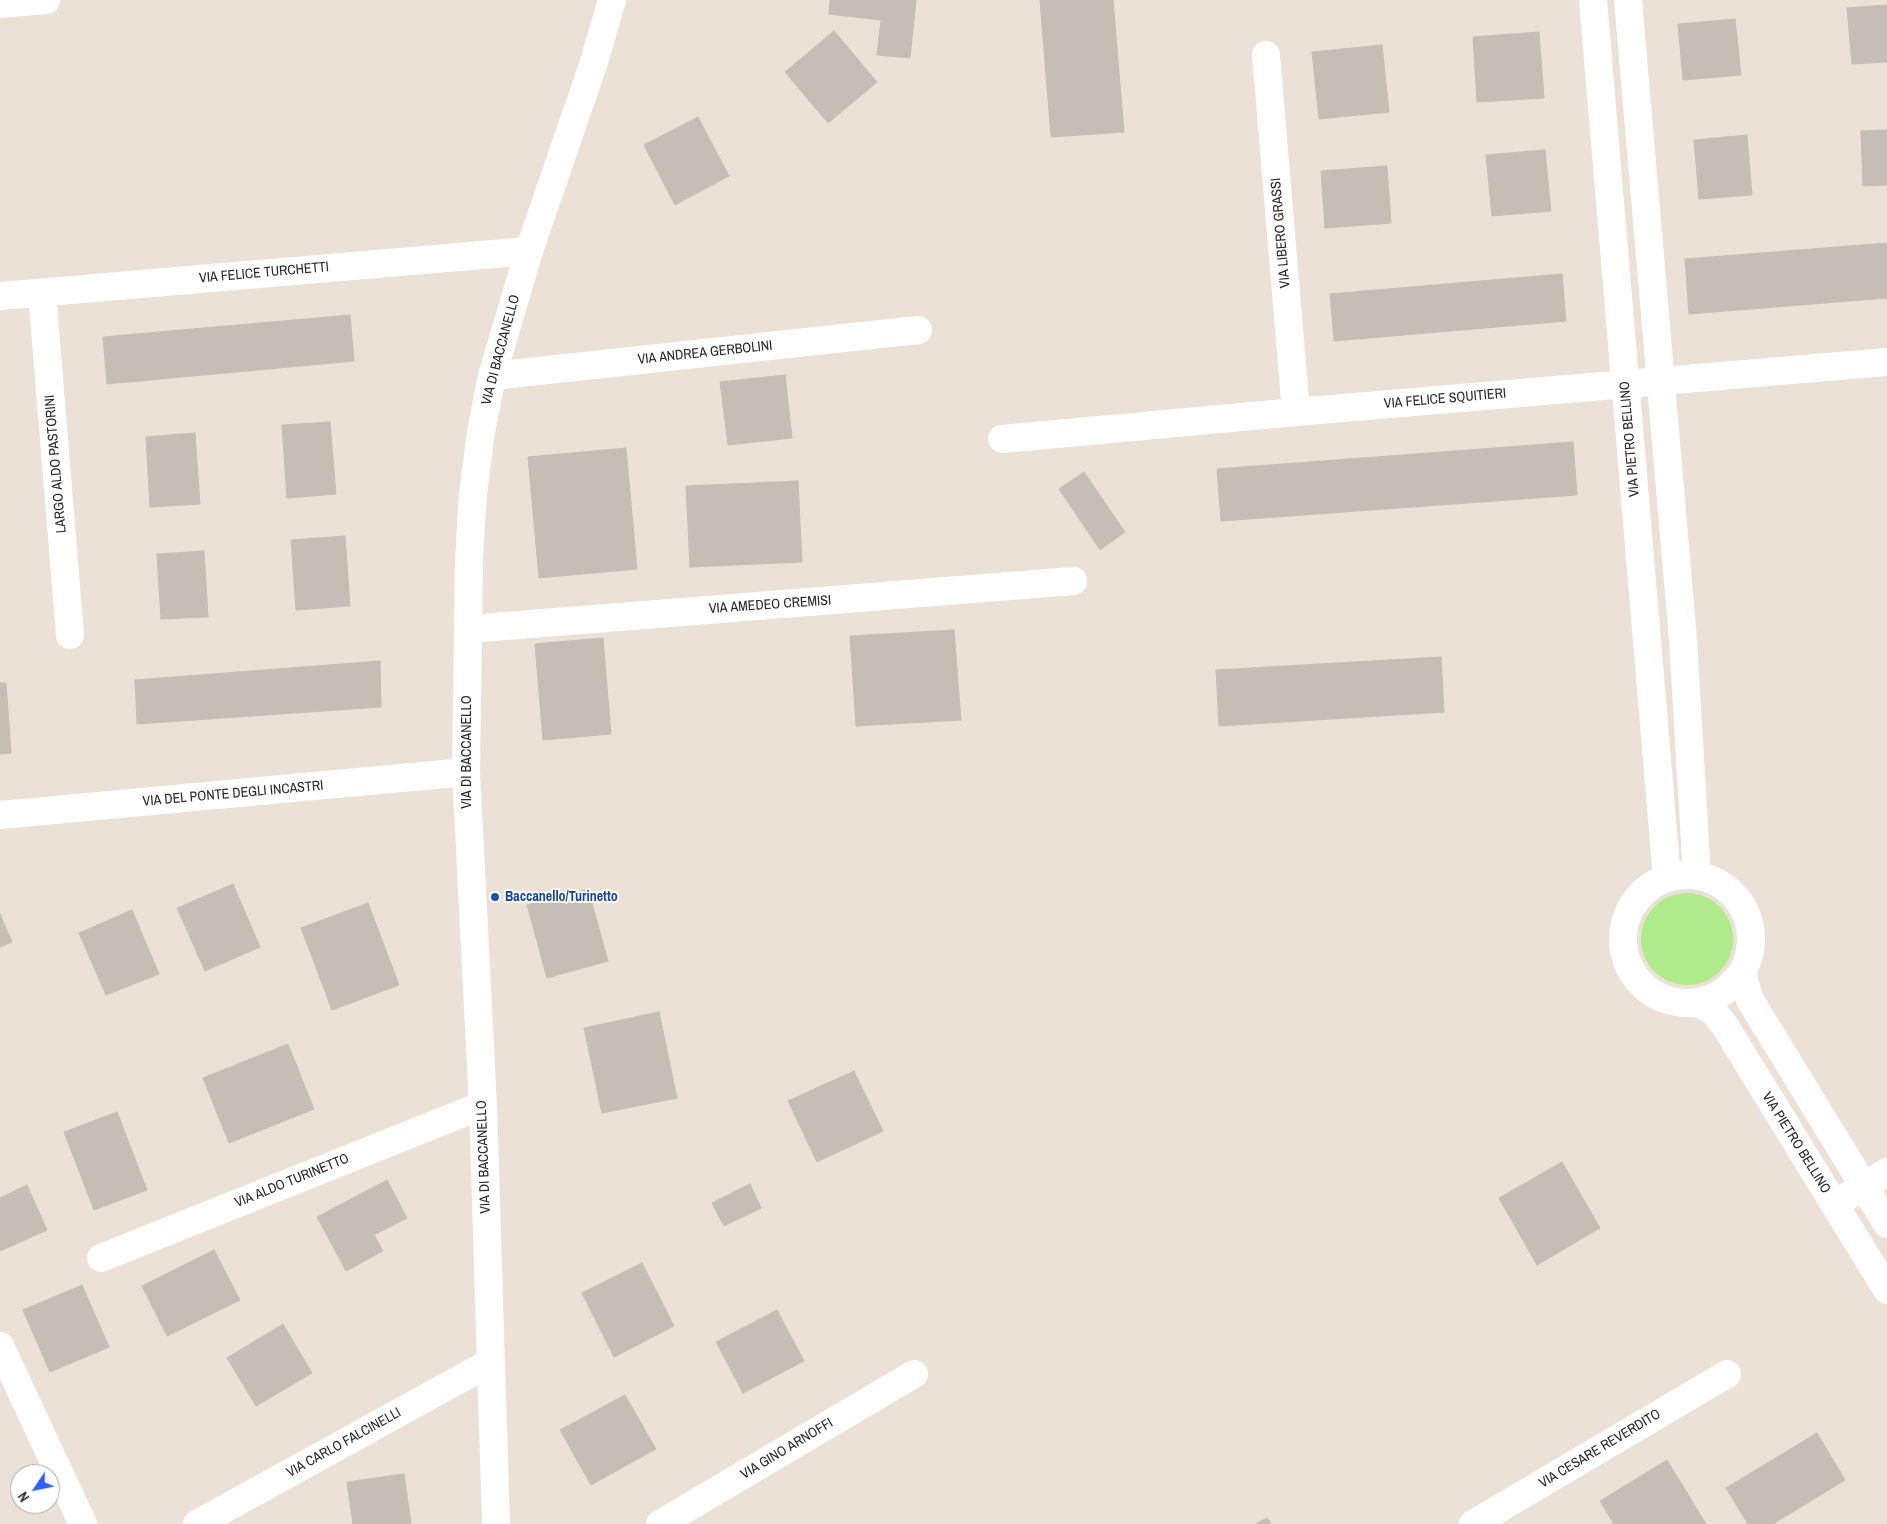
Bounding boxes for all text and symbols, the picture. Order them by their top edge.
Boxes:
street label: VIA LIBERO GRASSI [1268,177,1294,289]
street label: VIA FELICE TURCHETTI [198,259,330,287]
street label: VIA DI BACCANELLO [478,293,524,407]
street label: VIA ANDREA GERBOLINI [637,338,773,368]
street label: VIA PIETRO BELLINO [1617,380,1643,498]
street label: VIA FELICE SQUITIERI [1383,385,1507,413]
street label: LARGO ALDO PASTORINI [42,394,70,534]
street label: VIA AMEDEO CREMISI [708,592,832,618]
street label: VIA DI BACCANELLO [459,695,475,809]
street label: VIA DEL PONTE DEGLI INCASTRI [142,778,324,810]
place label: Baccanello/Turinetto [505,889,618,905]
marker: Baccanello/Turinetto [489,891,501,903]
street label: VIA PIETRO BELLINO [1758,1089,1834,1197]
street label: VIA DI BACCANELLO [474,1100,494,1214]
street label: VIA ALDO TURINETTO [232,1150,352,1212]
street label: VIA CARLO FALCINELLI [284,1405,404,1481]
street label: VIA CESARE REVERDITO [1536,1406,1664,1492]
street label: VIA GINO ARNOFFI [738,1415,836,1483]
north arrow [10,1464,60,1514]
text: N [14,1488,33,1505]

